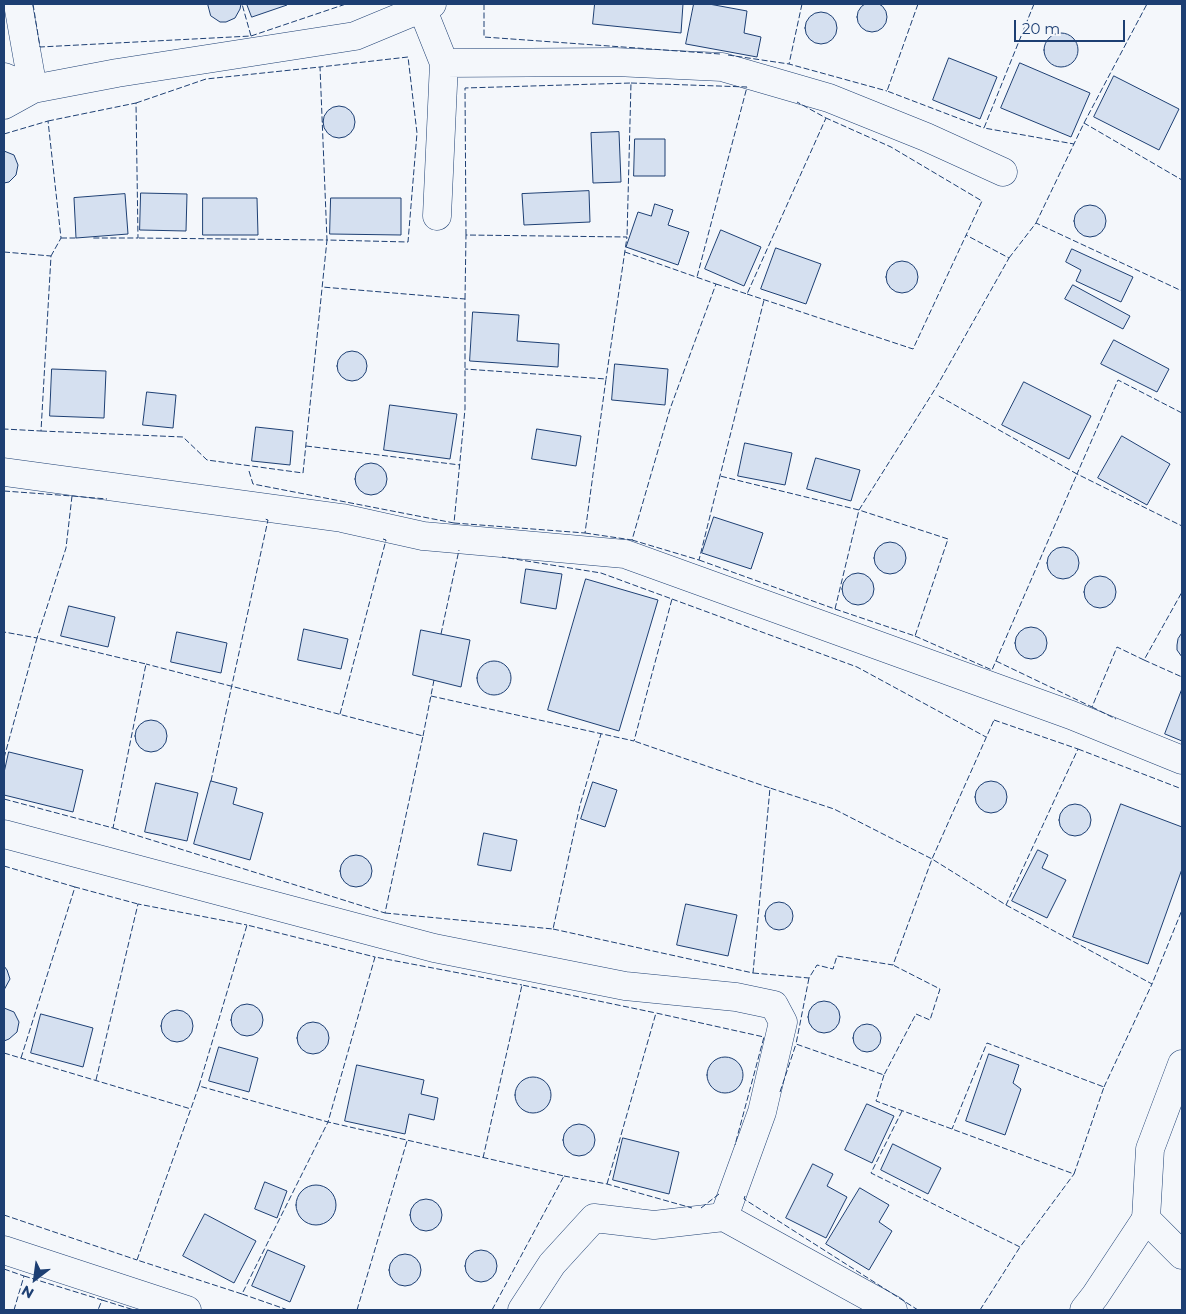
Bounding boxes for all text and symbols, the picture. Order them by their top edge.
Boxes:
scale bar [1016,10,1127,42]
text: 20 m [1022,19,1060,38]
north arrow [10,1254,60,1304]
text: N [18,1281,37,1303]

